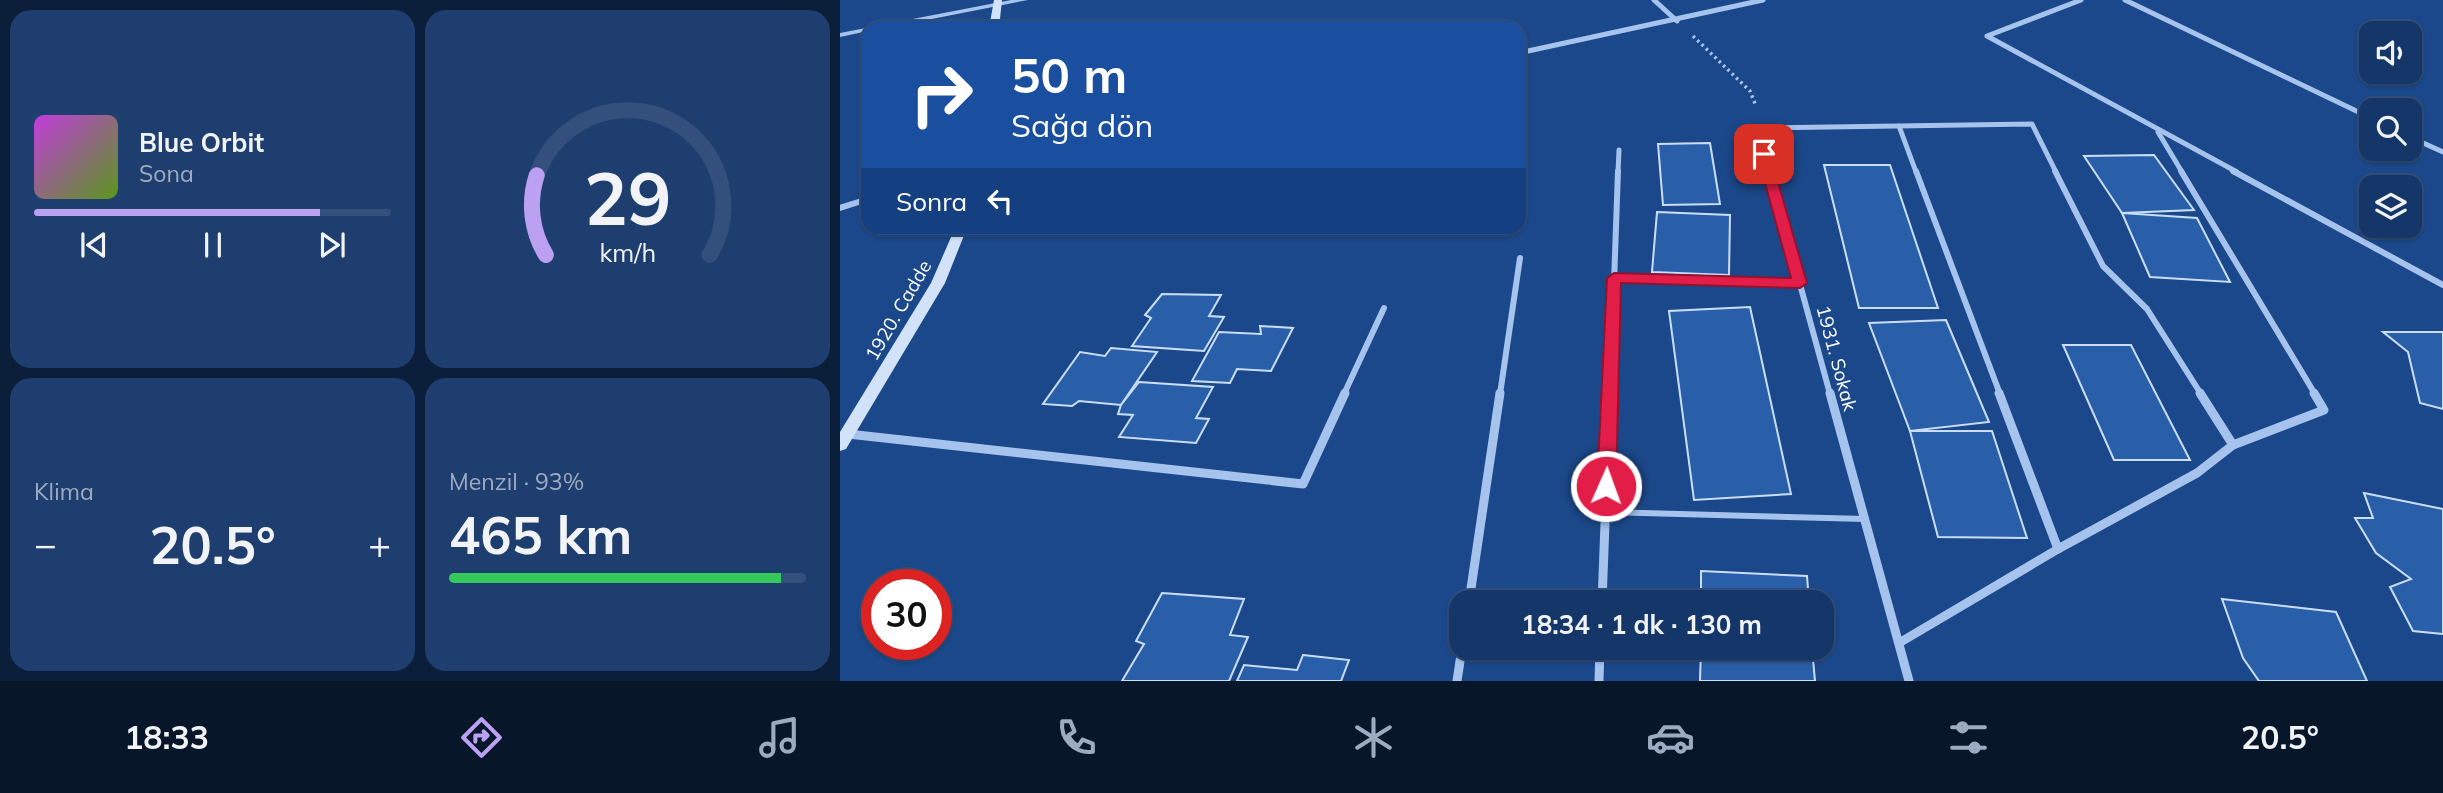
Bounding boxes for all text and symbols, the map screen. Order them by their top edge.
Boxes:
map controls [2359,21,2422,238]
button: sound [2359,21,2422,84]
text: 50 m [1011,44,1127,105]
icon: right [896,49,987,140]
button: search [2359,98,2422,161]
text: Sağa dön [1011,105,1153,145]
pin [1734,124,1794,184]
text: Blue Orbit [139,126,264,159]
icon: arrive [1745,135,1783,173]
text: 29 [584,153,671,244]
text: Sona [139,159,194,188]
button: layers [2359,175,2422,238]
icon: left [981,182,1019,220]
text: Sonra [896,185,967,218]
icon: previous [75,226,113,264]
icon: pause [194,226,232,264]
icon: next [313,226,351,264]
text: km/h [599,237,656,268]
street label: 1920. Cadde [860,255,936,365]
street label: 1931. Sokak [1811,303,1863,414]
position arrow [1569,449,1643,523]
text: Menzil · 93% [449,467,584,496]
text: Klima [34,477,94,506]
text: 465 km [449,502,632,567]
text: 20.5° [149,512,276,577]
text: − [34,520,57,568]
text: + [368,520,391,568]
speed limit sign: 30 [861,569,952,660]
text: 18:34 · 1 dk · 130 m [1521,608,1762,641]
icon: directions [457,713,506,762]
icon: music [755,713,804,762]
icon: phone [1052,713,1101,762]
icon: climate [1349,713,1398,762]
icon: car [1646,713,1695,762]
icon: filters [1944,713,1993,762]
text: 18:33 [124,717,209,757]
text: 20.5° [2241,717,2319,757]

